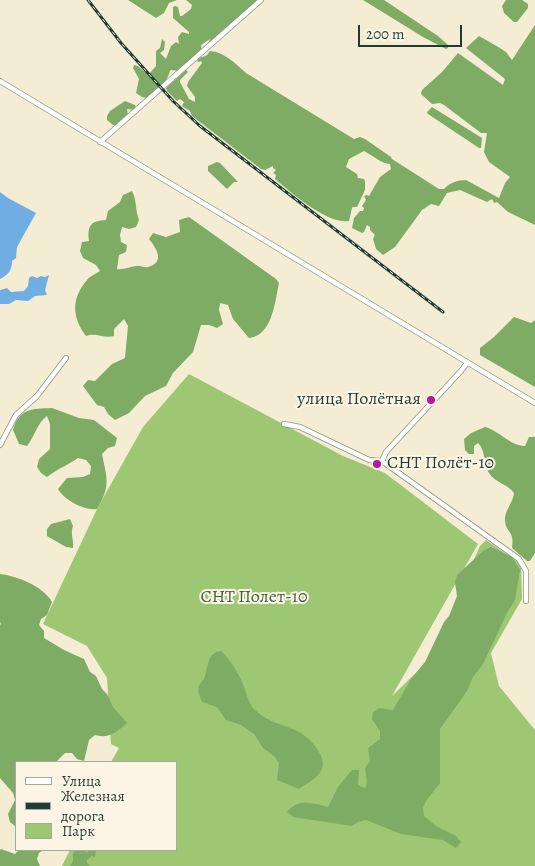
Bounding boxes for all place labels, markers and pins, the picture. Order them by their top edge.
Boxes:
place label: улица Полётная [297,389,421,411]
marker: улица Полётная [425,394,437,406]
place label: СНТ Полёт-10 [387,453,494,475]
marker: СНТ Полёт-10 [371,458,383,470]

